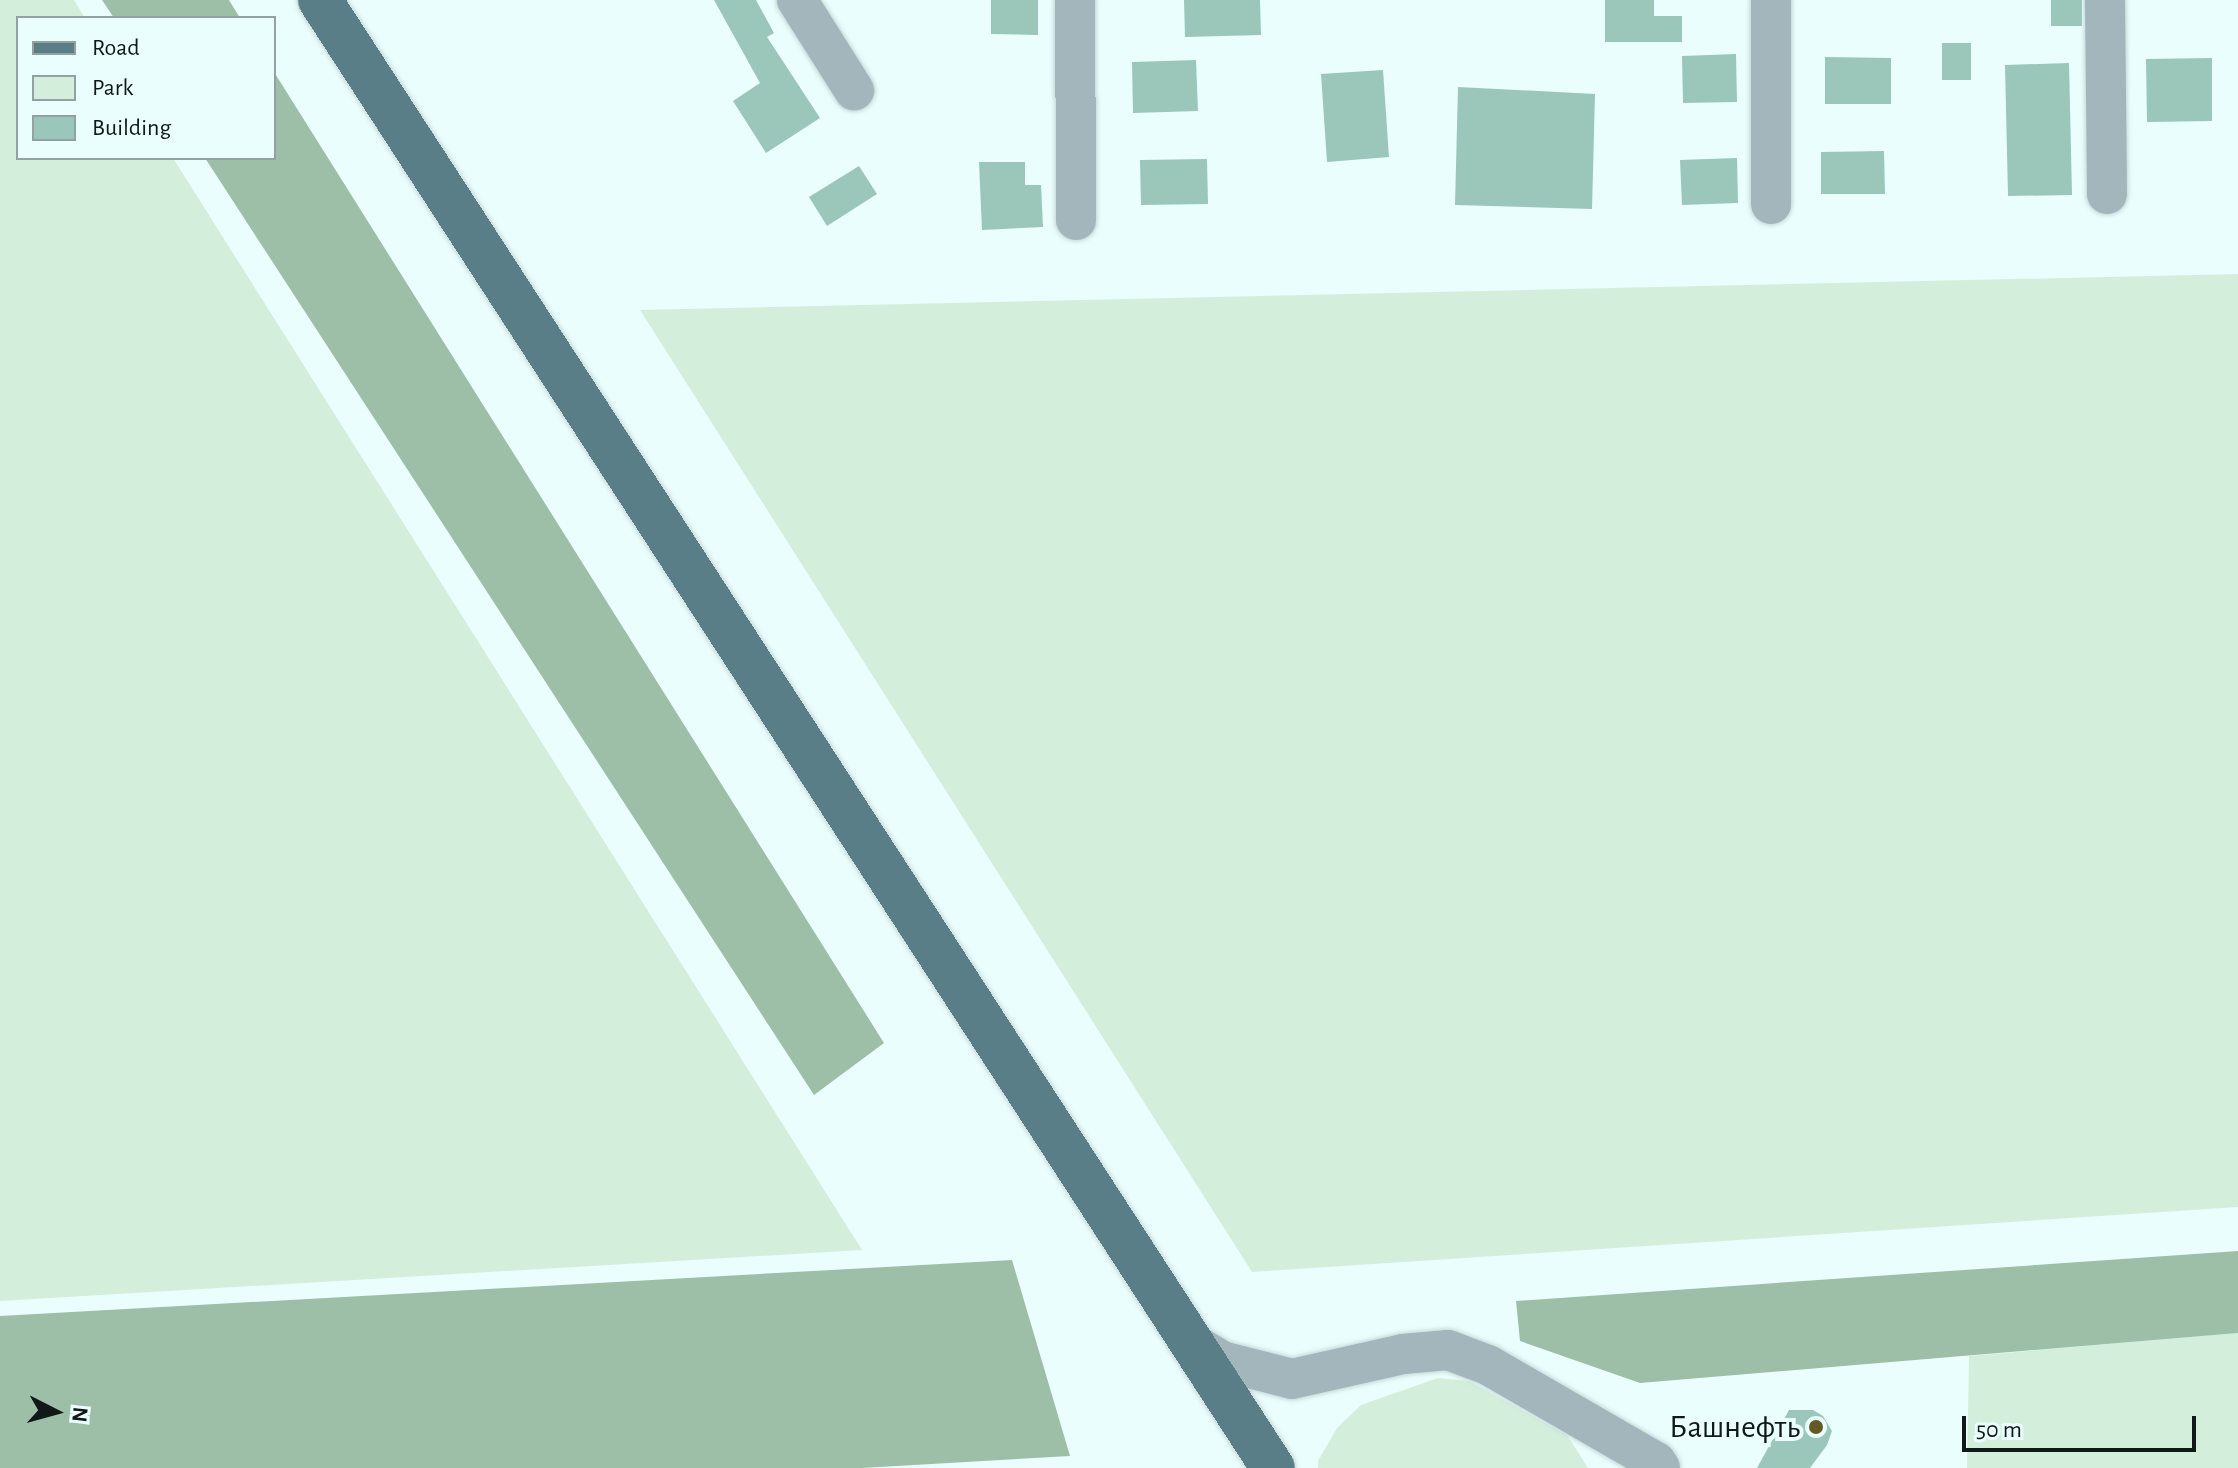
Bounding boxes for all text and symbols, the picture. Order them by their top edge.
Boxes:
legend [16,16,276,160]
text: Road [92,36,140,60]
text: Park [92,76,133,100]
text: Building [92,116,171,140]
north arrow [16,1372,96,1452]
scale bar [1966,1400,2200,1450]
text: N [68,1406,92,1423]
place label: Башнефть [1669,1408,1800,1446]
marker: Башнефть [1807,1418,1825,1436]
text: 50 m [1976,1418,2022,1442]

